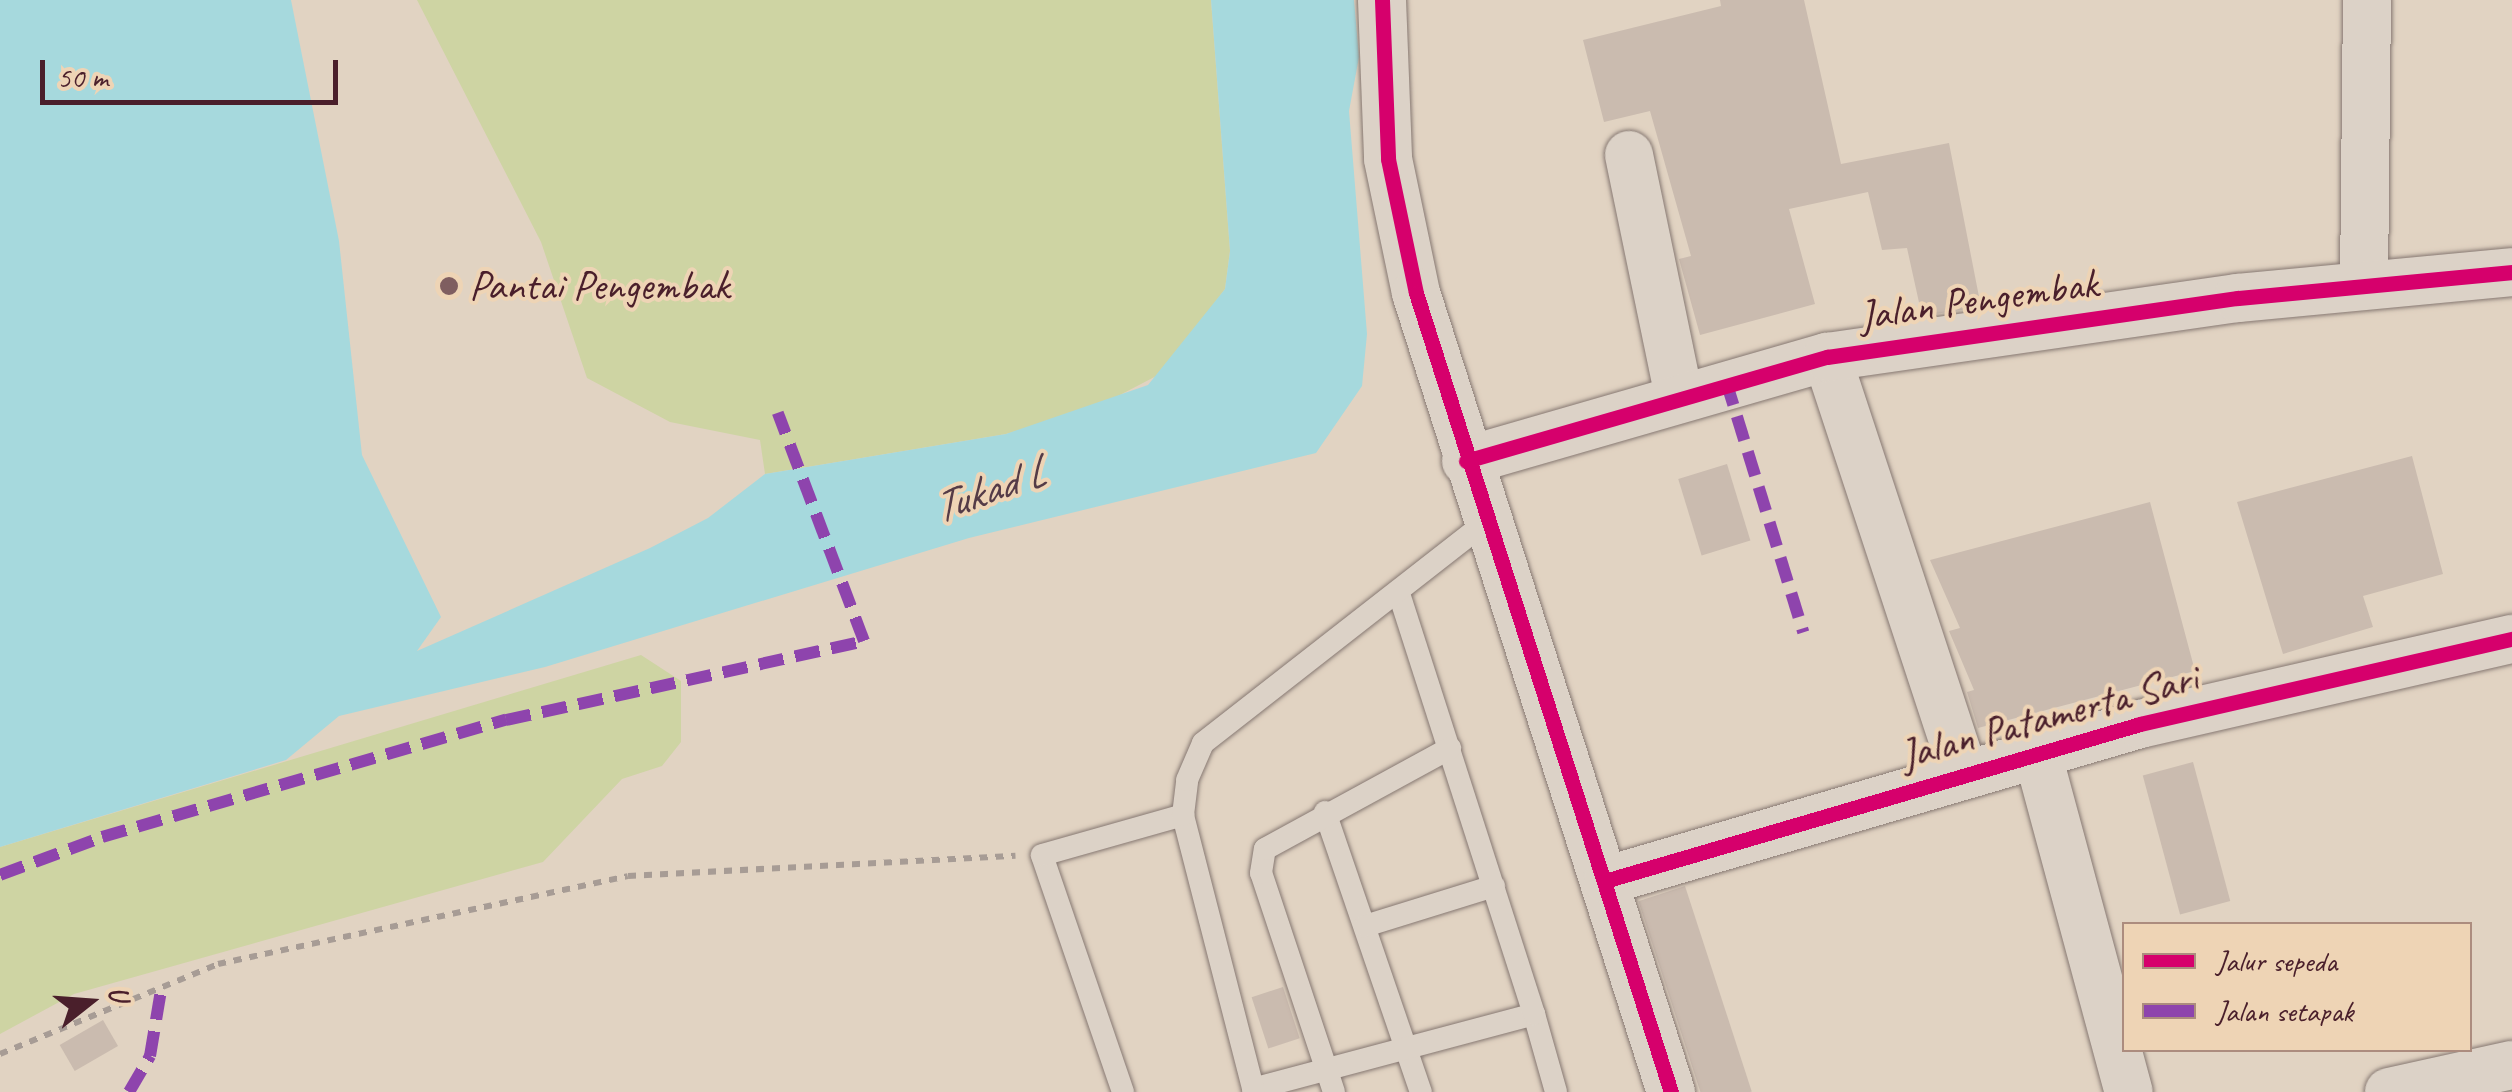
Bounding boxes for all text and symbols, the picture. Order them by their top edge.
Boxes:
scale bar [45,40,342,102]
text: 50 m [57,58,108,96]
street label: Jalan Pengembak [1857,258,2099,342]
place label: Pantai Pengembak [469,261,727,311]
marker: Pantai Pengembak [438,275,460,297]
water label: Tukad L [924,445,1052,535]
street label: Jalan Patamerta Sari [1893,653,2205,781]
legend [2122,922,2472,1052]
text: Jalur sepeda [2216,942,2337,980]
north arrow [40,952,140,1052]
text: U [100,982,138,1005]
text: Jalan setapak [2216,992,2353,1030]

